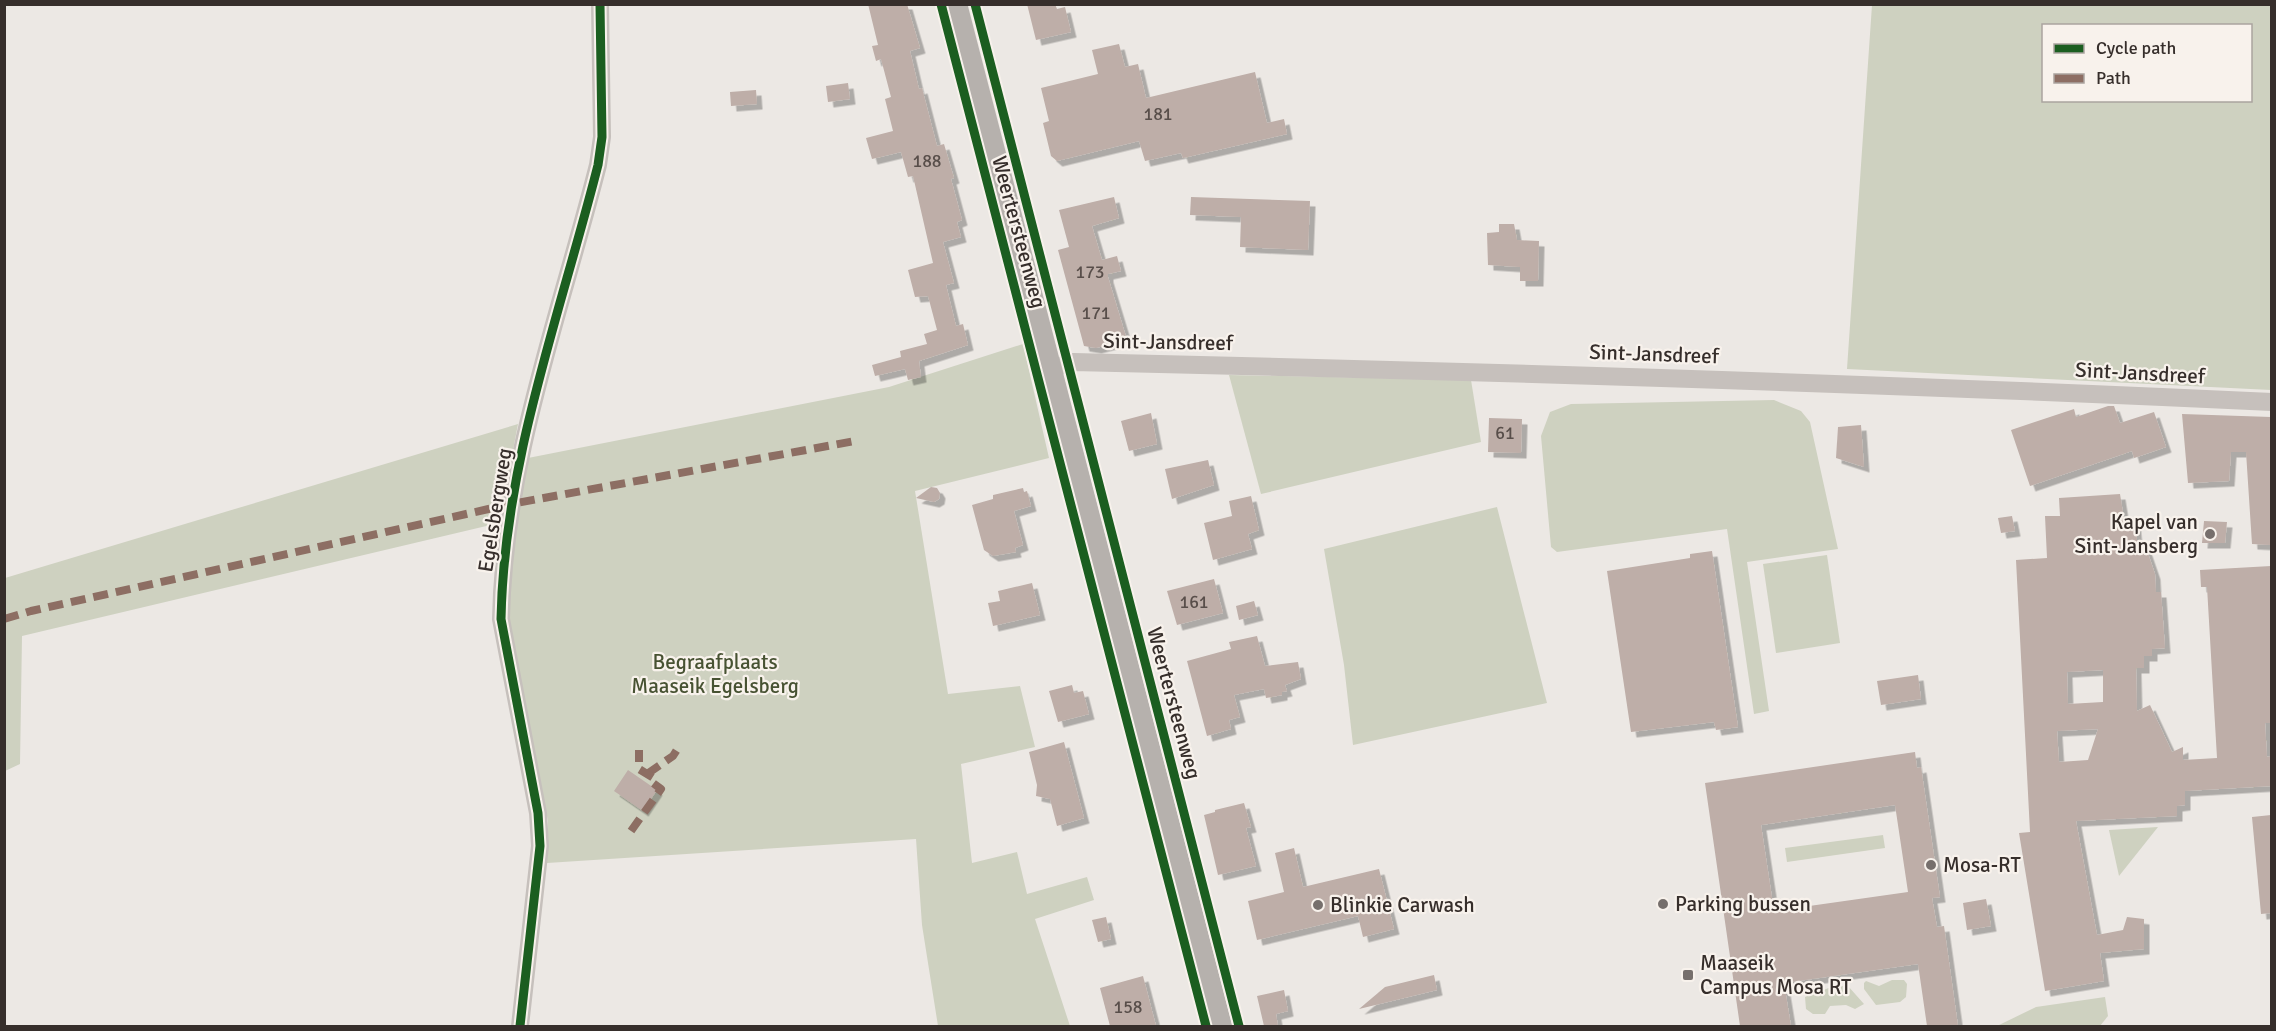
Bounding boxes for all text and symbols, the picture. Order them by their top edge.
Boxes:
legend [2042,24,2252,102]
text: Cycle path [2096,37,2176,59]
text: Path [2096,67,2131,89]
house number: 181 [1143,103,1173,125]
house number: 188 [912,150,942,172]
street label: Weertersteenweg [986,153,1052,311]
house number: 173 [1075,261,1105,283]
house number: 171 [1081,302,1111,324]
street label: Sint-Jansdreef [1103,328,1234,356]
street label: Sint-Jansdreef [1589,339,1720,369]
street label: Sint-Jansdreef [2075,357,2206,389]
house number: 61 [1495,422,1515,444]
street label: Egelsbergweg [472,446,518,574]
place label: Kapel van Sint-Jansberg [2075,509,2198,559]
marker: Kapel van Sint-Jansberg [2203,527,2217,541]
house number: 161 [1179,591,1209,613]
street label: Weertersteenweg [1141,624,1207,782]
park label: Begraafplaats Maaseik Egelsberg [631,649,799,699]
place label: Mosa-RT [1943,852,2021,878]
marker: Mosa-RT [1924,858,1938,872]
place label: Parking bussen [1675,891,1811,917]
place label: Blinkie Carwash [1330,892,1475,918]
marker: Parking bussen [1656,897,1670,911]
marker: Blinkie Carwash [1311,898,1325,912]
place label: Maaseik Campus Mosa RT [1700,950,1852,1000]
marker: Maaseik Campus Mosa RT [1681,968,1695,982]
house number: 158 [1113,996,1143,1018]

